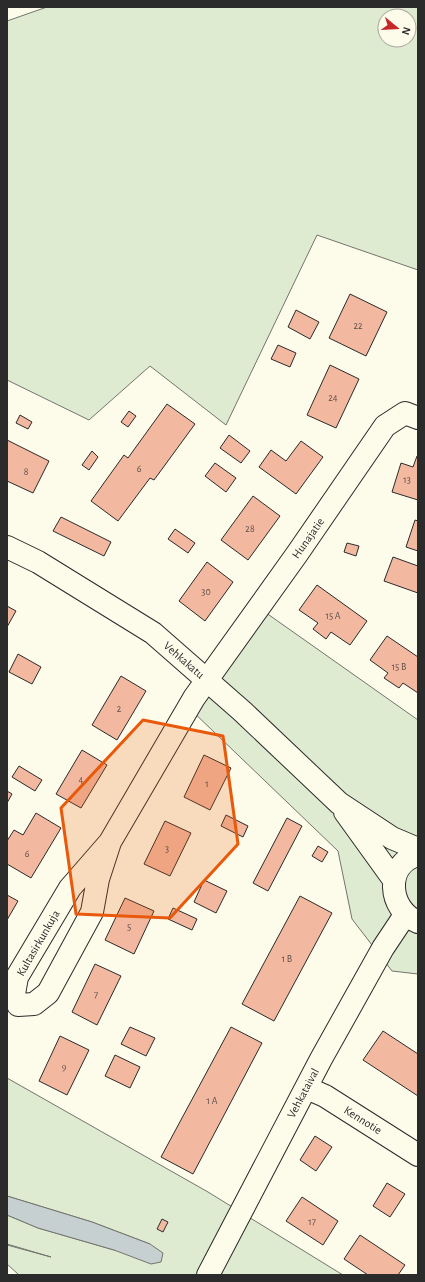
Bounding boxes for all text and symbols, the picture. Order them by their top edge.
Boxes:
north arrow [377,8,417,48]
text: N [400,26,412,36]
house number: 22 [353,321,363,331]
house number: 24 [328,393,338,403]
house number: 6 [137,464,142,474]
house number: 8 [24,467,29,477]
house number: 13 [403,475,411,485]
street label: Hunajatie [290,515,327,561]
house number: 28 [245,524,255,534]
house number: 30 [201,587,211,597]
house number: 15 A [325,611,341,621]
street label: Vehkakatu [161,639,207,681]
house number: 15 B [392,662,406,672]
house number: 2 [117,704,122,714]
house number: 4 [79,775,84,785]
house number: 1 [205,779,209,789]
house number: 3 [165,844,169,854]
house number: 6 [25,849,30,859]
street label: Kultasirkunkuja [14,908,63,979]
house number: 5 [127,922,131,932]
house number: 1 B [282,954,292,964]
house number: 7 [94,990,98,1000]
house number: 9 [62,1062,67,1072]
street label: Vehkataival [285,1066,321,1120]
house number: 1 A [207,1096,218,1106]
street label: Kennotie [342,1104,384,1136]
house number: 17 [308,1217,316,1227]

